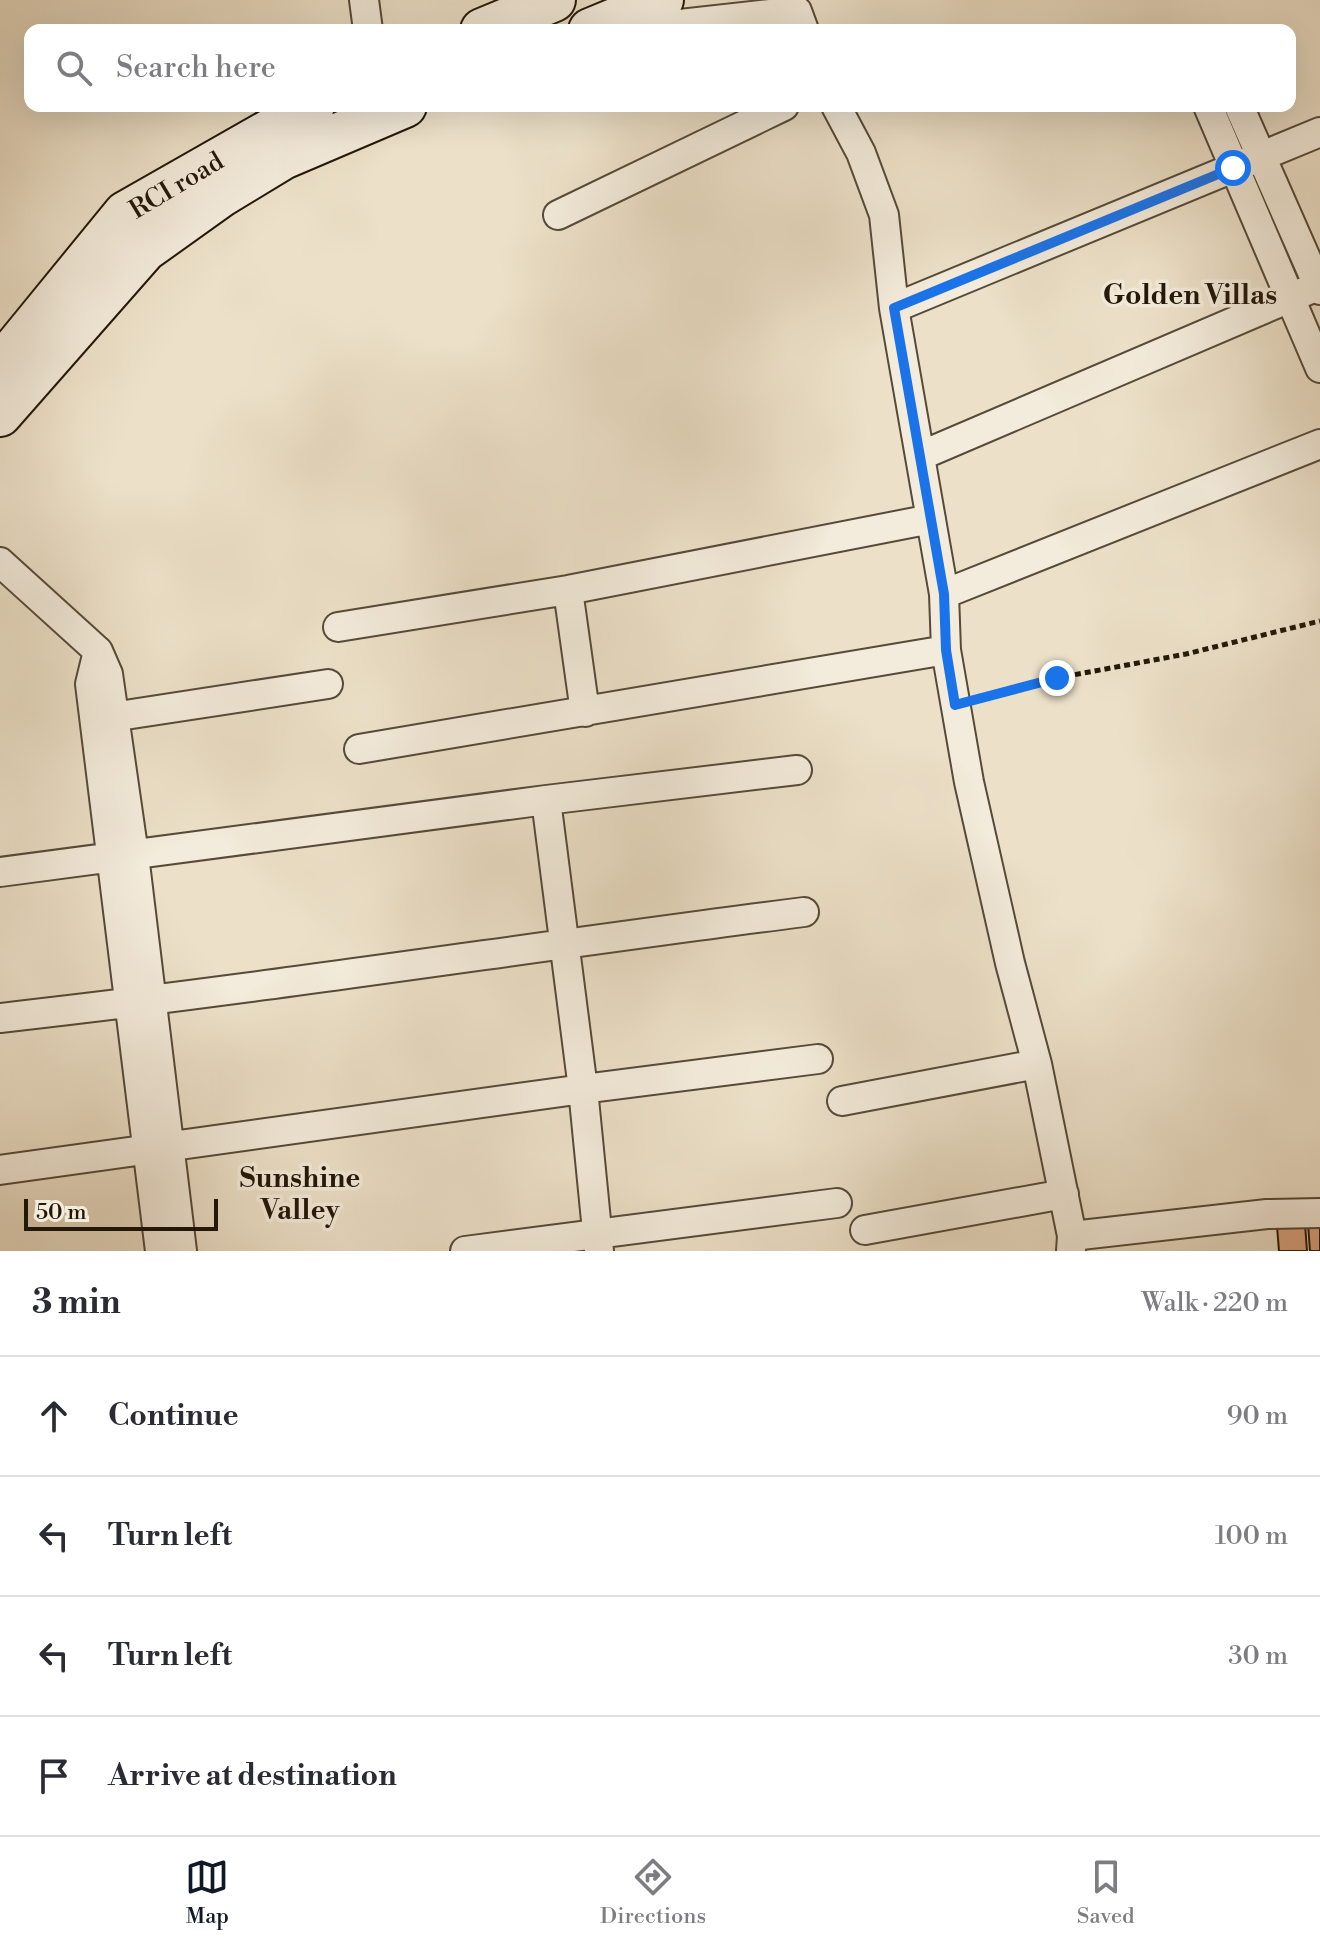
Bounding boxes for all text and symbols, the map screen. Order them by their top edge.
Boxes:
search box [24,24,1296,112]
icon: search [52,46,96,90]
text: Search here [116,49,276,87]
street label: RCI road [124,145,230,226]
route start [1215,150,1251,186]
district label: Golden Villas [1103,278,1277,313]
route end [1039,660,1075,696]
district label: Sunshine Valley [240,1161,360,1228]
scale bar [24,1195,218,1231]
text: 50 m [36,1199,87,1226]
text: 3 min [32,1282,121,1324]
text: Walk · 220 m [1142,1287,1288,1319]
icon: ahead [32,1394,76,1438]
text: Continue [108,1397,239,1435]
text: 90 m [1227,1400,1288,1432]
icon: left [32,1514,76,1558]
text: Turn left [108,1517,232,1555]
text: 100 m [1215,1520,1288,1552]
icon: left [32,1634,76,1678]
text: Turn left [108,1637,232,1675]
text: 30 m [1228,1640,1288,1672]
icon: arrive [32,1754,76,1798]
text: Arrive at destination [108,1757,397,1795]
tab: Map [185,1855,229,1930]
tab: Directions [600,1855,706,1930]
tab: Saved [1077,1855,1135,1930]

